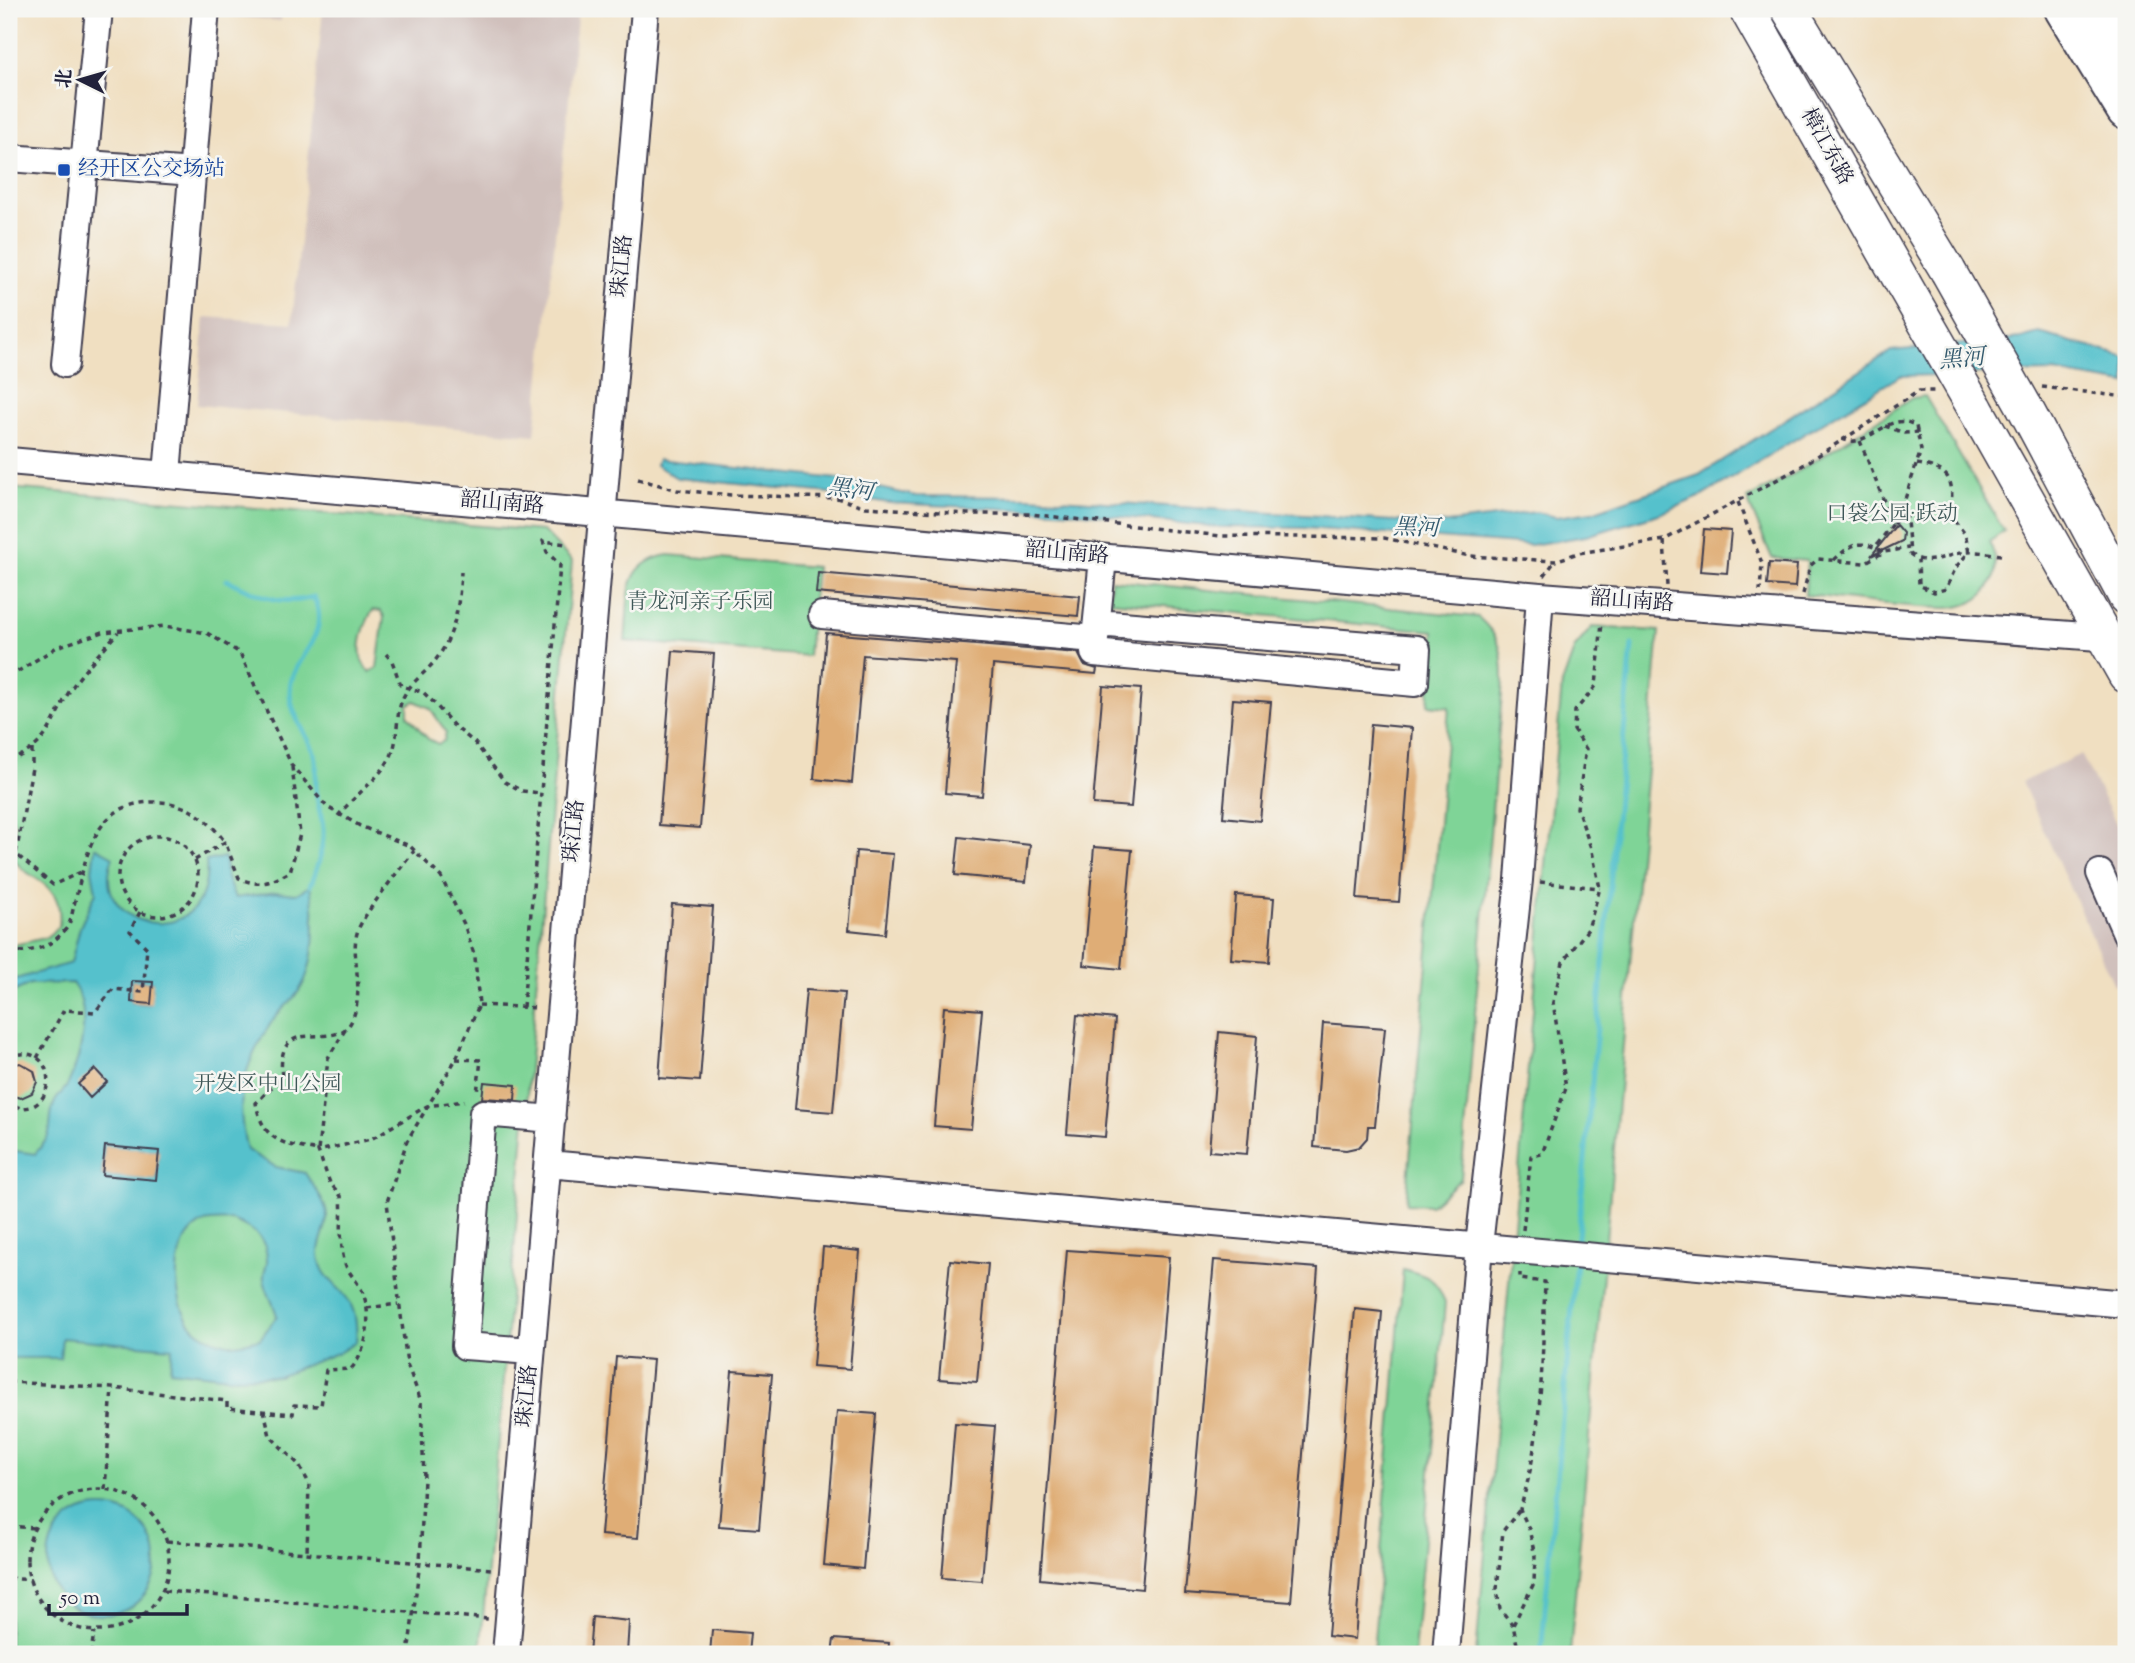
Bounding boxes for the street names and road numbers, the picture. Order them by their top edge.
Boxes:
street label: 樟江东路 [1793,103,1859,191]
street label: 珠江路 [605,233,641,299]
street label: 韶山南路 [459,485,545,523]
street label: 韶山南路 [1024,535,1110,573]
street label: 韶山南路 [1589,584,1675,620]
street label: 珠江路 [557,798,593,864]
street label: 珠江路 [510,1363,546,1429]

